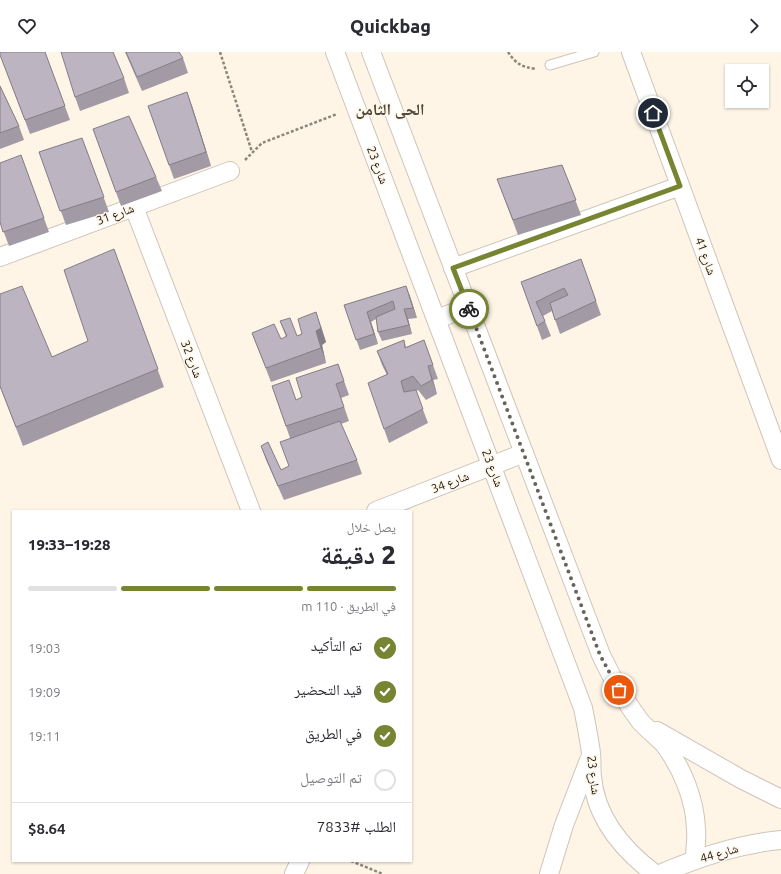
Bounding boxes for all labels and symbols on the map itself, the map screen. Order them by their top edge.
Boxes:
pin [636,96,670,130]
district label: الحى الثامن [356,100,424,119]
street label: شارع 23 [363,144,391,186]
street label: شارع 31 [94,201,136,229]
street label: شارع 41 [691,235,719,277]
courier [449,289,489,329]
street label: شارع 32 [177,338,205,380]
street label: شارع 23 [478,447,506,489]
street label: شارع 34 [429,469,471,497]
pin [602,673,636,707]
street label: شارع 23 [583,755,603,796]
street label: شارع 44 [698,841,740,867]

